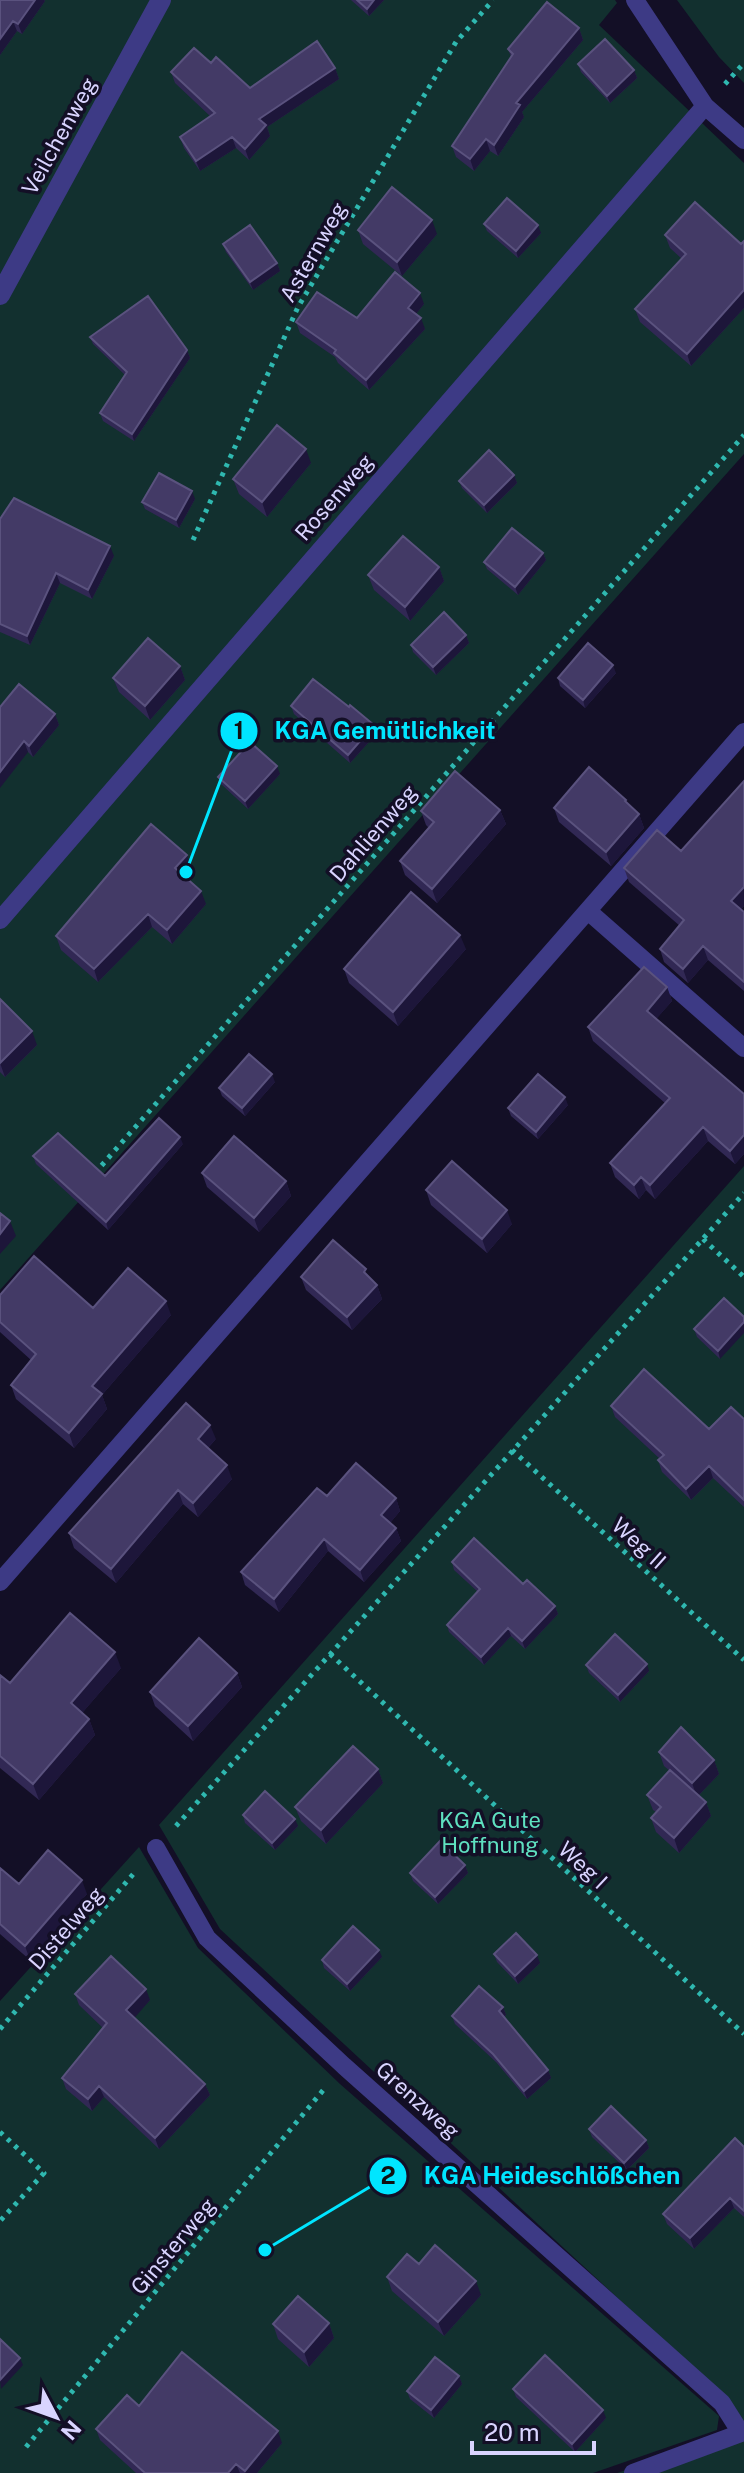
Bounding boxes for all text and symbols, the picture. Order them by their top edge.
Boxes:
street label: Veilchenweg [16,73,102,199]
street label: Asternweg [274,198,352,306]
street label: Rosenweg [289,449,379,545]
callout: KGA Gemütlichkeit [219,707,512,755]
text: 1 [234,716,244,744]
text: KGA Gemütlichkeit [274,716,496,744]
street label: Dahlienweg [324,779,422,887]
street label: Weg II [607,1512,671,1574]
park label: KGA Gute Hoffnung [439,1807,541,1858]
street label: Weg I [553,1836,613,1894]
street label: Distelweg [23,1881,109,1975]
street label: Grenzweg [371,2056,465,2144]
callout: KGA Heideschlößchen [368,2152,696,2200]
text: 2 [380,2161,396,2189]
text: KGA Heideschlößchen [424,2161,680,2189]
street label: Ginsterweg [125,2193,221,2299]
north arrow [16,2377,96,2457]
scale bar [472,2405,594,2455]
text: N [56,2415,87,2445]
text: 20 m [484,2418,540,2446]

